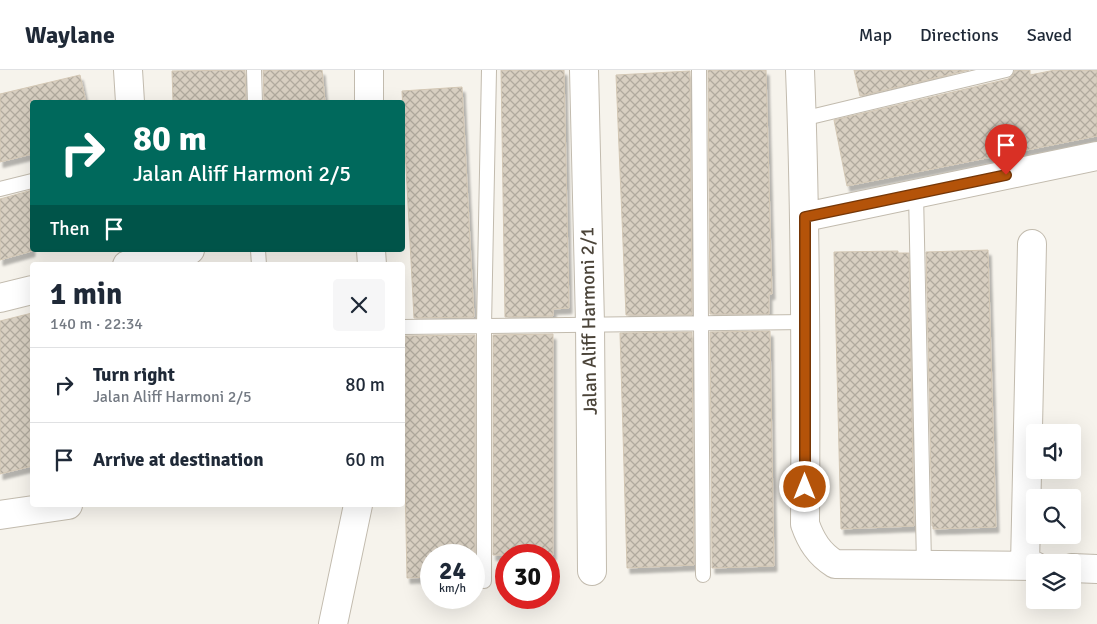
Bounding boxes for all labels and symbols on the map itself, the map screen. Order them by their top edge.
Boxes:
pin [985,124,1027,175]
street label: Jalan Aliff Harmoni 2/1 [575,227,603,415]
position arrow [778,460,830,512]
speed limit sign: 30 [495,544,560,609]

